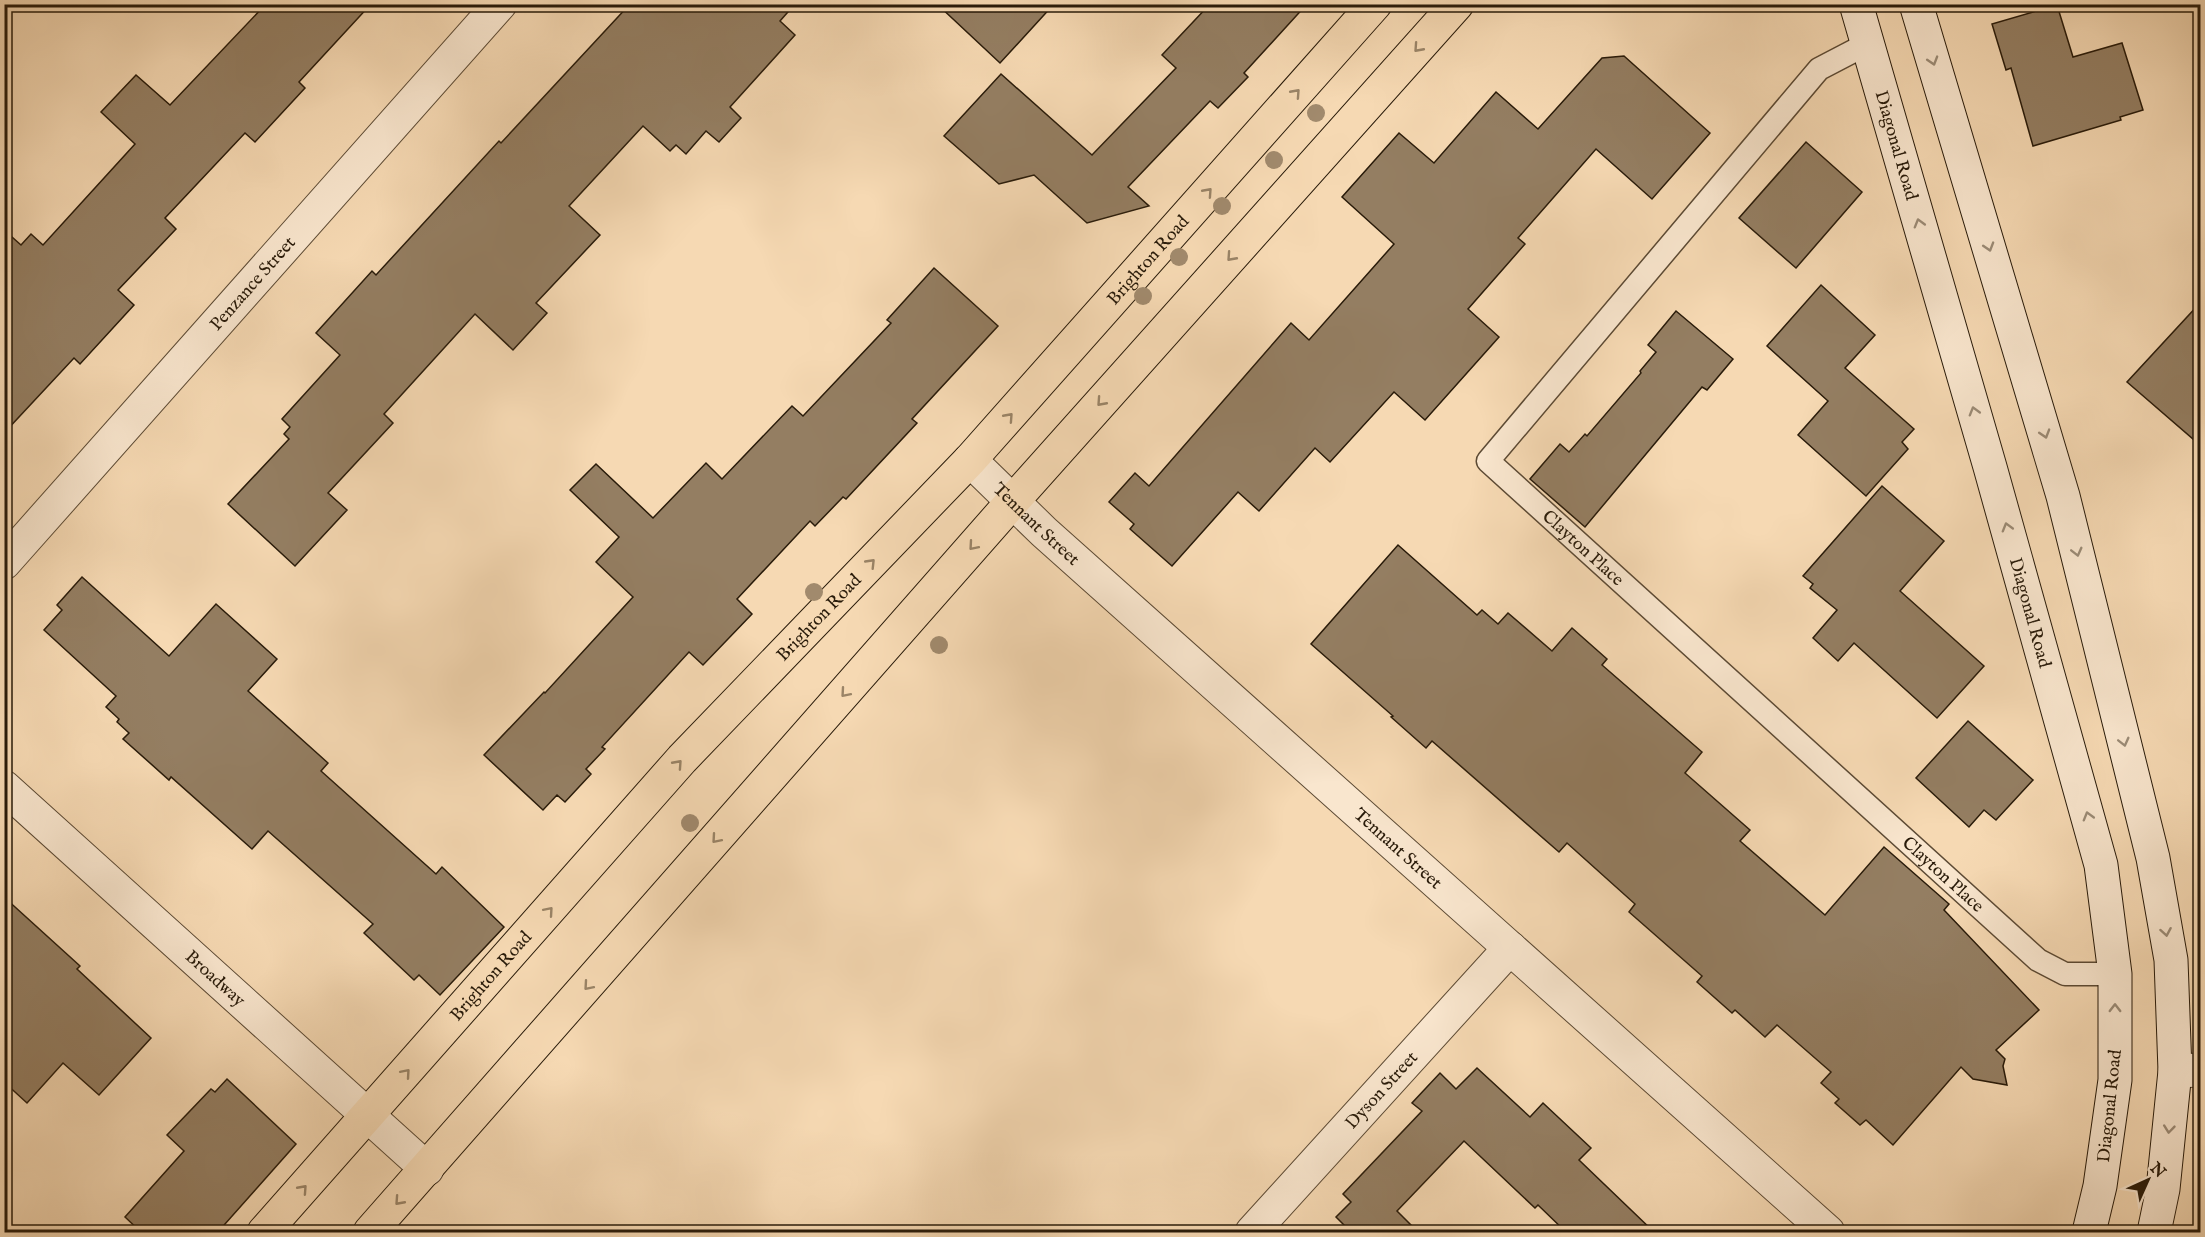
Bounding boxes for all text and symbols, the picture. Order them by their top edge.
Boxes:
one-way arrow [1414,41,1425,52]
one-way arrow [1926,55,1938,65]
street label: Diagonal Road [1869,88,1922,204]
one-way arrow [1289,89,1300,100]
one-way arrow [1201,188,1212,199]
street label: Brighton Road [1103,211,1195,311]
one-way arrow [1914,219,1926,229]
street label: Penzance Street [205,232,301,336]
one-way arrow [1982,241,1994,252]
one-way arrow [1227,250,1238,261]
one-way arrow [1097,396,1108,406]
one-way arrow [1969,406,1981,417]
one-way arrow [1002,413,1013,423]
one-way arrow [2037,428,2050,439]
street label: Tennant Street [987,478,1084,571]
street label: Clayton Place [1537,506,1628,592]
one-way arrow [2002,522,2014,533]
one-way arrow [969,539,980,550]
one-way arrow [2070,547,2083,557]
street label: Diagonal Road [2003,555,2056,671]
one-way arrow [864,560,875,570]
street label: Brighton Road [772,569,867,667]
one-way arrow [841,686,852,697]
one-way arrow [2117,736,2130,746]
one-way arrow [671,761,682,771]
street label: Tennant Street [1348,804,1446,895]
one-way arrow [2083,811,2095,822]
one-way arrow [712,832,723,843]
street label: Clayton Place [1897,832,1988,918]
one-way arrow [542,907,553,918]
street label: Brighton Road [446,927,538,1027]
one-way arrow [2159,927,2172,937]
street label: Broadway [179,946,250,1012]
one-way arrow [584,979,595,990]
one-way arrow [2109,1004,2121,1013]
street label: Dyson Street [1341,1047,1424,1135]
street label: Diagonal Road [2093,1048,2128,1164]
one-way arrow [399,1069,410,1080]
one-way arrow [2163,1125,2176,1134]
north arrow [2118,1150,2178,1210]
text: N [2145,1158,2169,1183]
one-way arrow [296,1185,307,1196]
one-way arrow [395,1194,406,1205]

